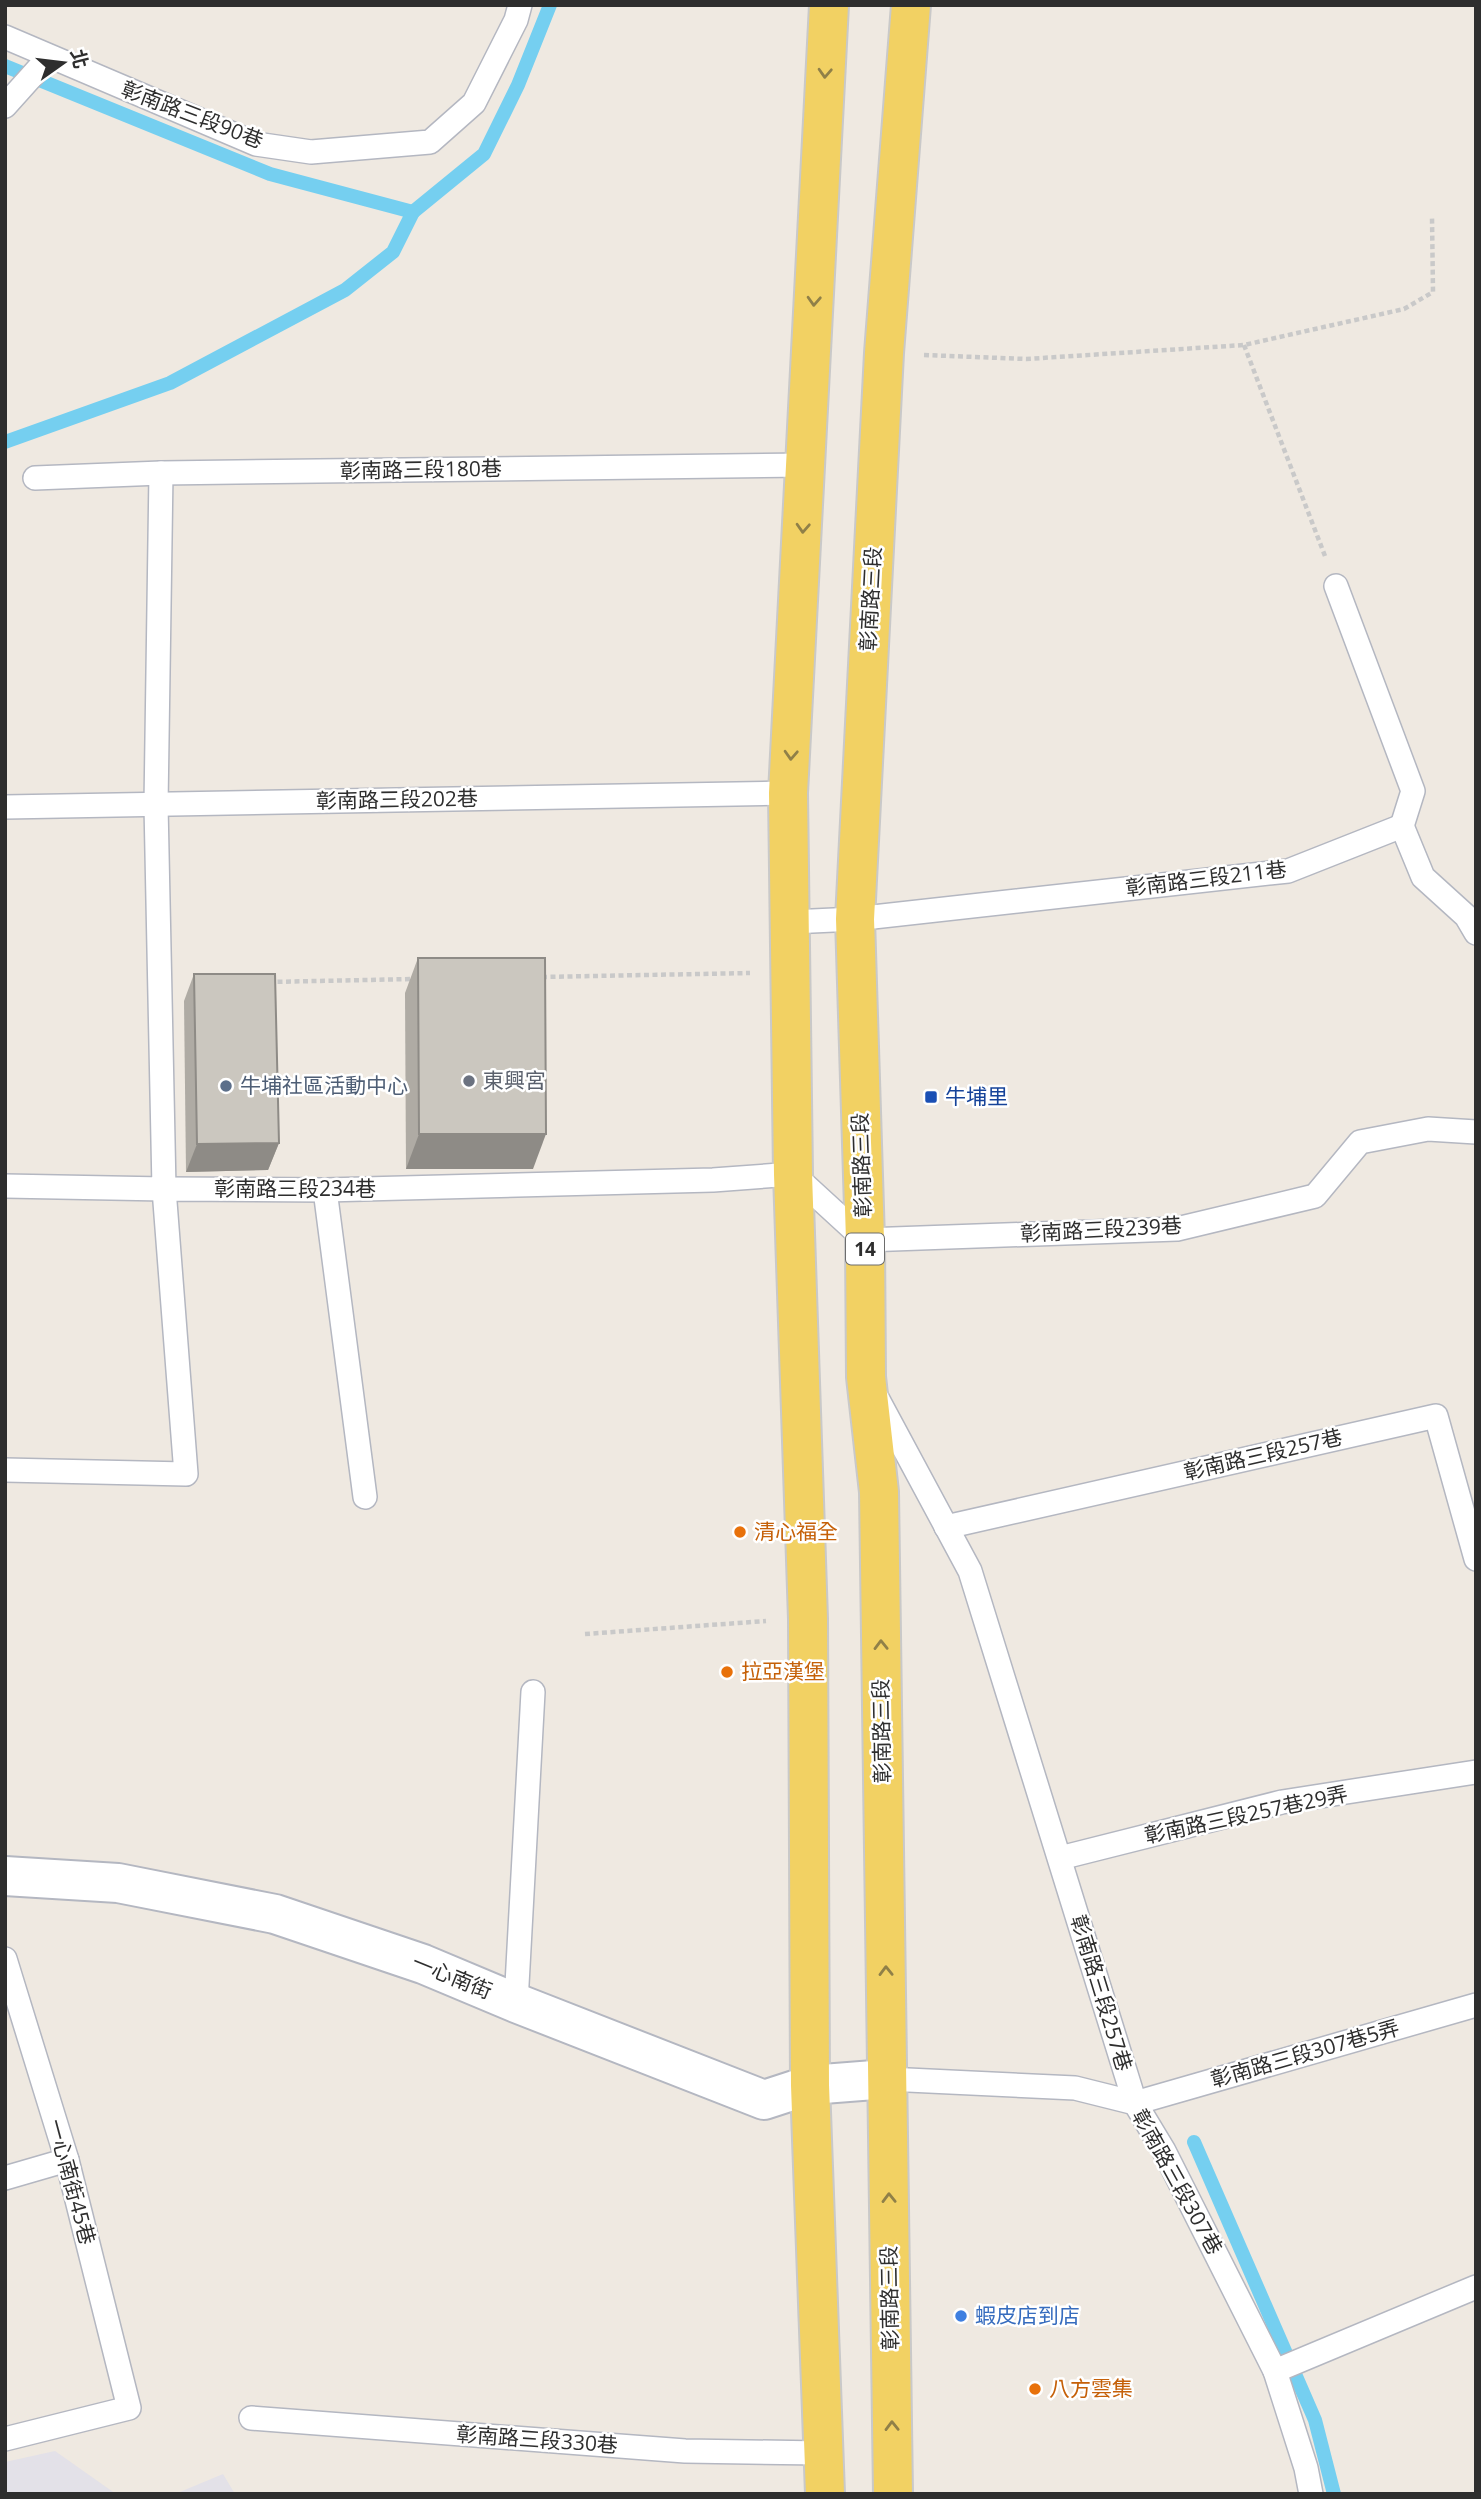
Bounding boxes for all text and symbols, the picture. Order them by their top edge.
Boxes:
north arrow [28,28,98,98]
text: 北 [65,47,94,71]
one-way arrow [818,68,833,79]
street label: 彰南路三段90巷 [117,74,267,154]
one-way arrow [807,295,822,306]
street label: 彰南路三段180巷 [340,454,502,484]
one-way arrow [796,523,811,534]
street label: 彰南路三段 [853,546,887,652]
one-way arrow [783,750,798,761]
street label: 彰南路三段202巷 [316,784,478,814]
street label: 彰南路三段211巷 [1124,854,1288,902]
place label: 東興宮 [483,1066,546,1094]
place label: 牛埔社區活動中心 [240,1071,408,1099]
marker: 東興宮 [461,1073,477,1089]
marker: 牛埔社區活動中心 [218,1078,234,1094]
place label: 牛埔里 [945,1082,1008,1110]
marker: 牛埔里 [923,1089,939,1105]
street label: 彰南路三段 [845,1112,877,1218]
street label: 彰南路三段234巷 [214,1174,376,1202]
street label: 彰南路三段239巷 [1019,1211,1183,1247]
road number: 14 [846,1233,884,1264]
street label: 彰南路三段257巷 [1181,1422,1345,1486]
place label: 清心福全 [754,1517,838,1545]
marker: 清心福全 [732,1524,748,1540]
one-way arrow [873,1639,889,1650]
place label: 拉亞漢堡 [741,1657,825,1685]
marker: 拉亞漢堡 [719,1664,735,1680]
street label: 彰南路三段 [866,1678,896,1784]
street label: 彰南路三段257巷29弄 [1142,1779,1350,1849]
street label: 彰南路三段257巷 [1065,1911,1139,2074]
street label: 一心南街 [408,1947,497,2005]
one-way arrow [878,1965,893,1976]
street label: 彰南路三段307巷5弄 [1207,2013,1402,2093]
street label: 彰南路三段307巷 [1126,2104,1229,2259]
street label: 一心南街45巷 [42,2116,102,2248]
one-way arrow [881,2192,897,2203]
street label: 彰南路三段 [874,2245,904,2351]
place label: 蝦皮店到店 [975,2301,1080,2329]
marker: 蝦皮店到店 [953,2308,969,2324]
place label: 八方雲集 [1049,2374,1133,2402]
marker: 八方雲集 [1027,2381,1043,2397]
street label: 彰南路三段330巷 [455,2419,619,2459]
one-way arrow [884,2420,900,2430]

